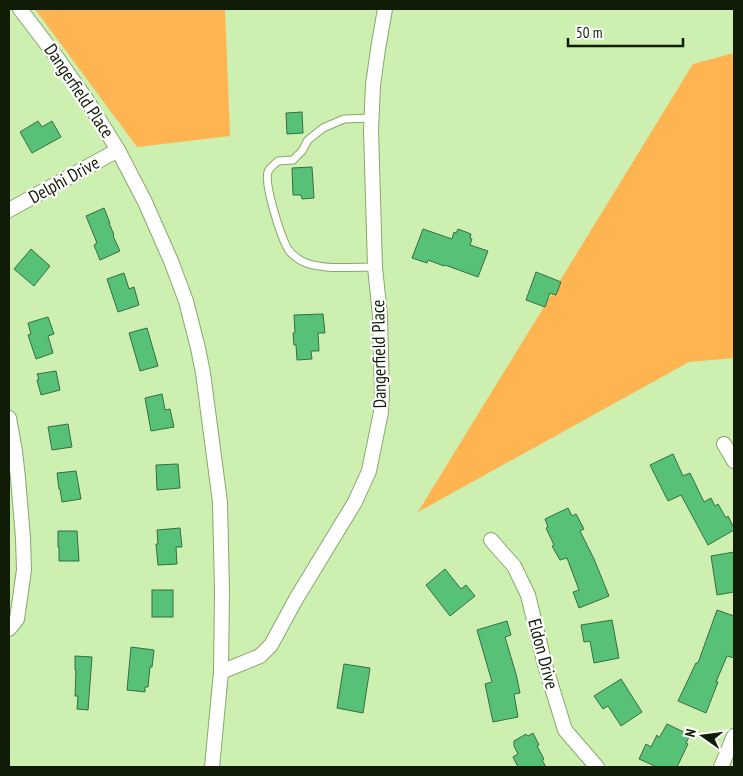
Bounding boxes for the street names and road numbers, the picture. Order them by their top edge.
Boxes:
street label: Dangerfield Place [39,39,119,142]
street label: Delphi Drive [24,151,103,208]
street label: Dangerfield Place [366,299,391,409]
street label: Eldon Drive [523,616,564,692]

